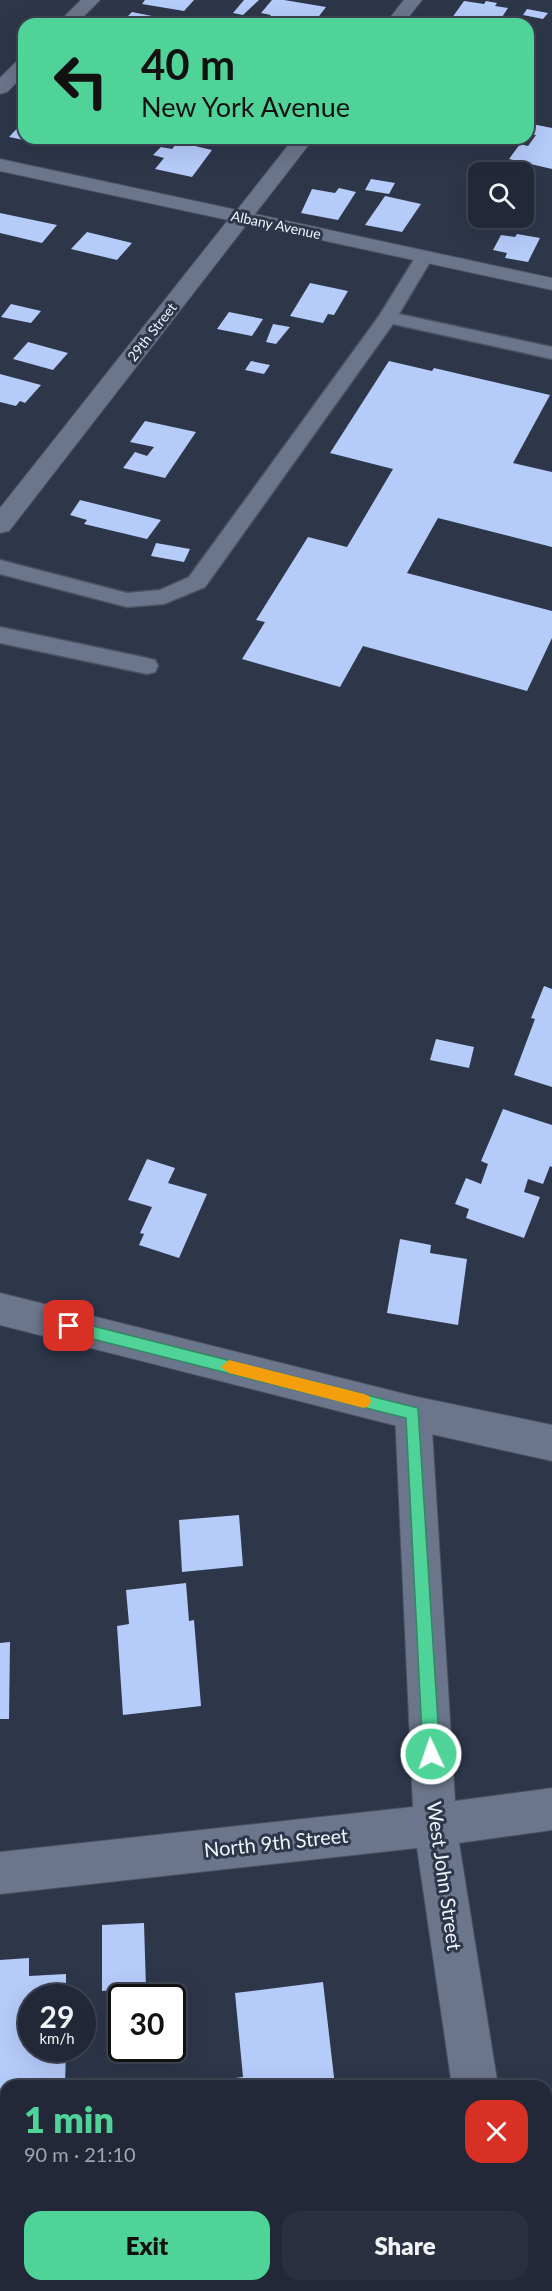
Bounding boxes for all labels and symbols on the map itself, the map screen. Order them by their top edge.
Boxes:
street label: Albany Avenue [230,207,323,242]
street label: 29th Street [124,299,180,364]
pin [43,1300,94,1351]
position arrow [399,1722,463,1786]
street label: West John Street [423,1800,467,1952]
street label: North 9th Street [203,1823,349,1862]
speed limit sign: 30 [108,1984,186,2062]

